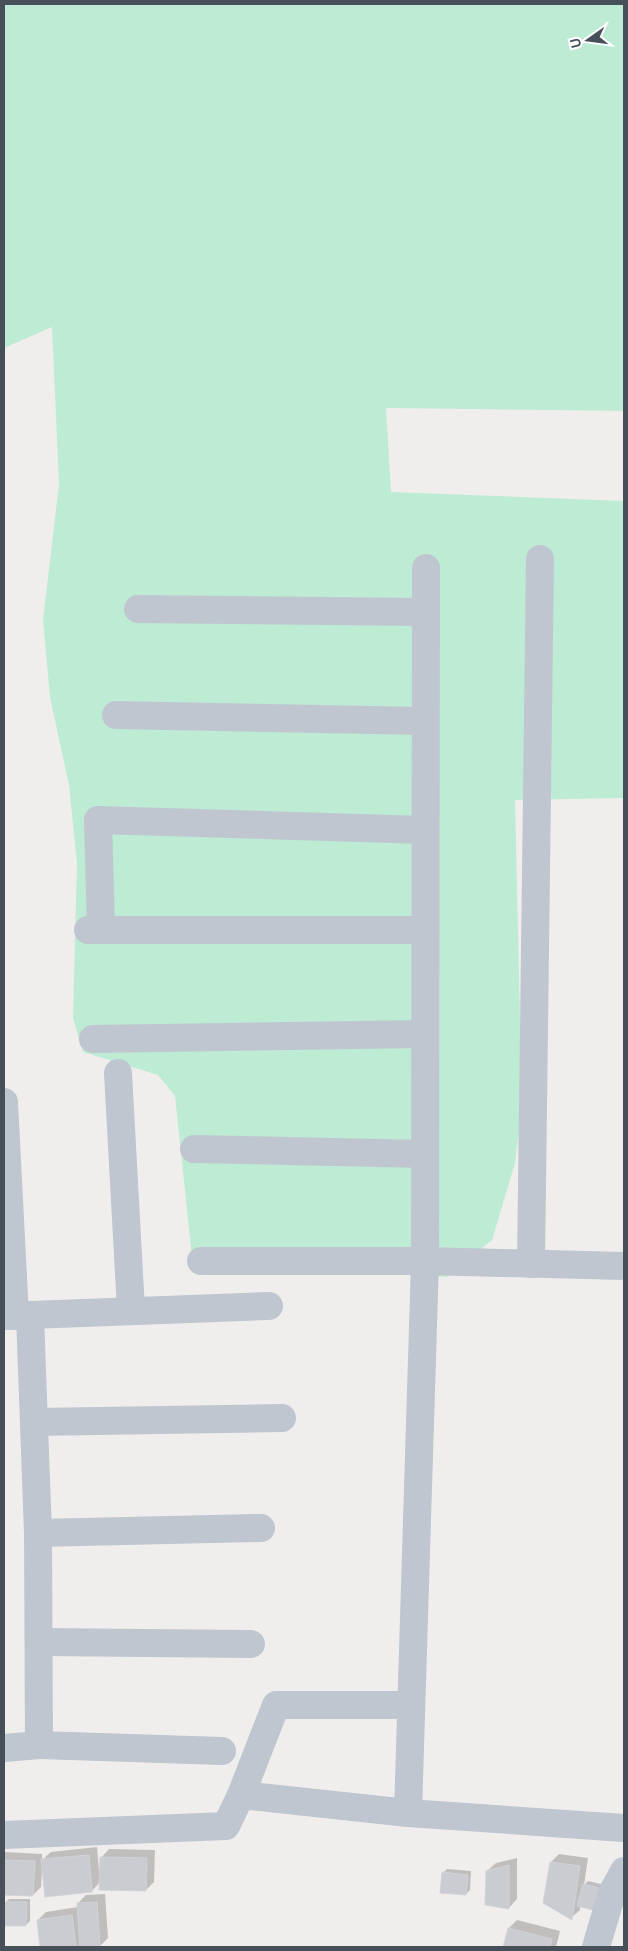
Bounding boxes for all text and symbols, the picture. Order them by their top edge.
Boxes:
north arrow [563,15,613,65]
text: U [567,36,586,50]

